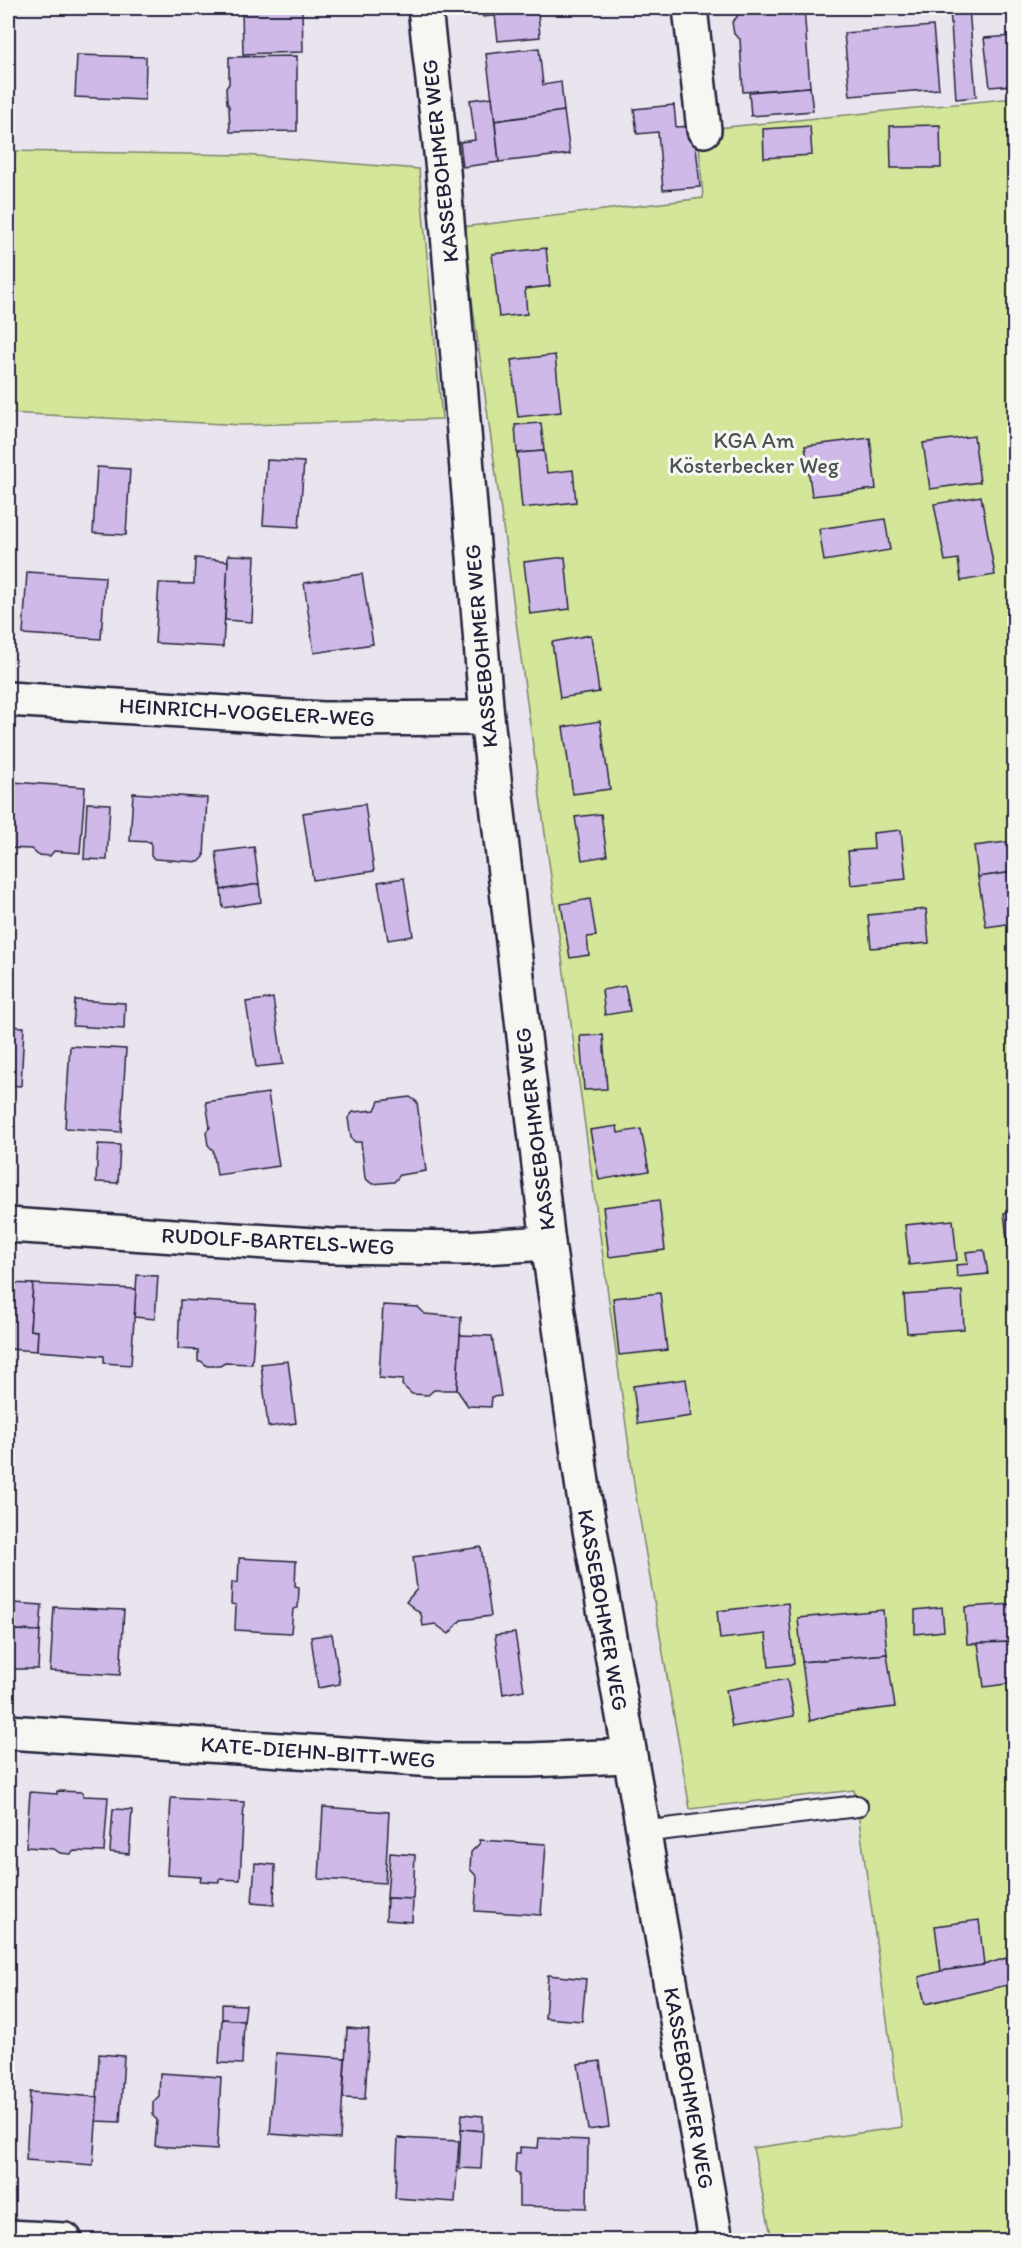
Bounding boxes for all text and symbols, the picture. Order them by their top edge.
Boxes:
street label: KASSEBOHMER WEG [416,58,464,264]
park label: KGA Am Kösterbecker Weg [669,427,840,479]
street label: KASSEBOHMER WEG [459,543,503,749]
street label: HEINRICH-VOGELER-WEG [118,692,376,732]
street label: KASSEBOHMER WEG [509,1026,561,1232]
street label: RUDOLF-BARTELS-WEG [161,1221,395,1261]
street label: KASSEBOHMER WEG [572,1507,634,1713]
street label: KATE-DIEHN-BITT-WEG [200,1730,436,1774]
street label: KASSEBOHMER WEG [658,1985,720,2191]

